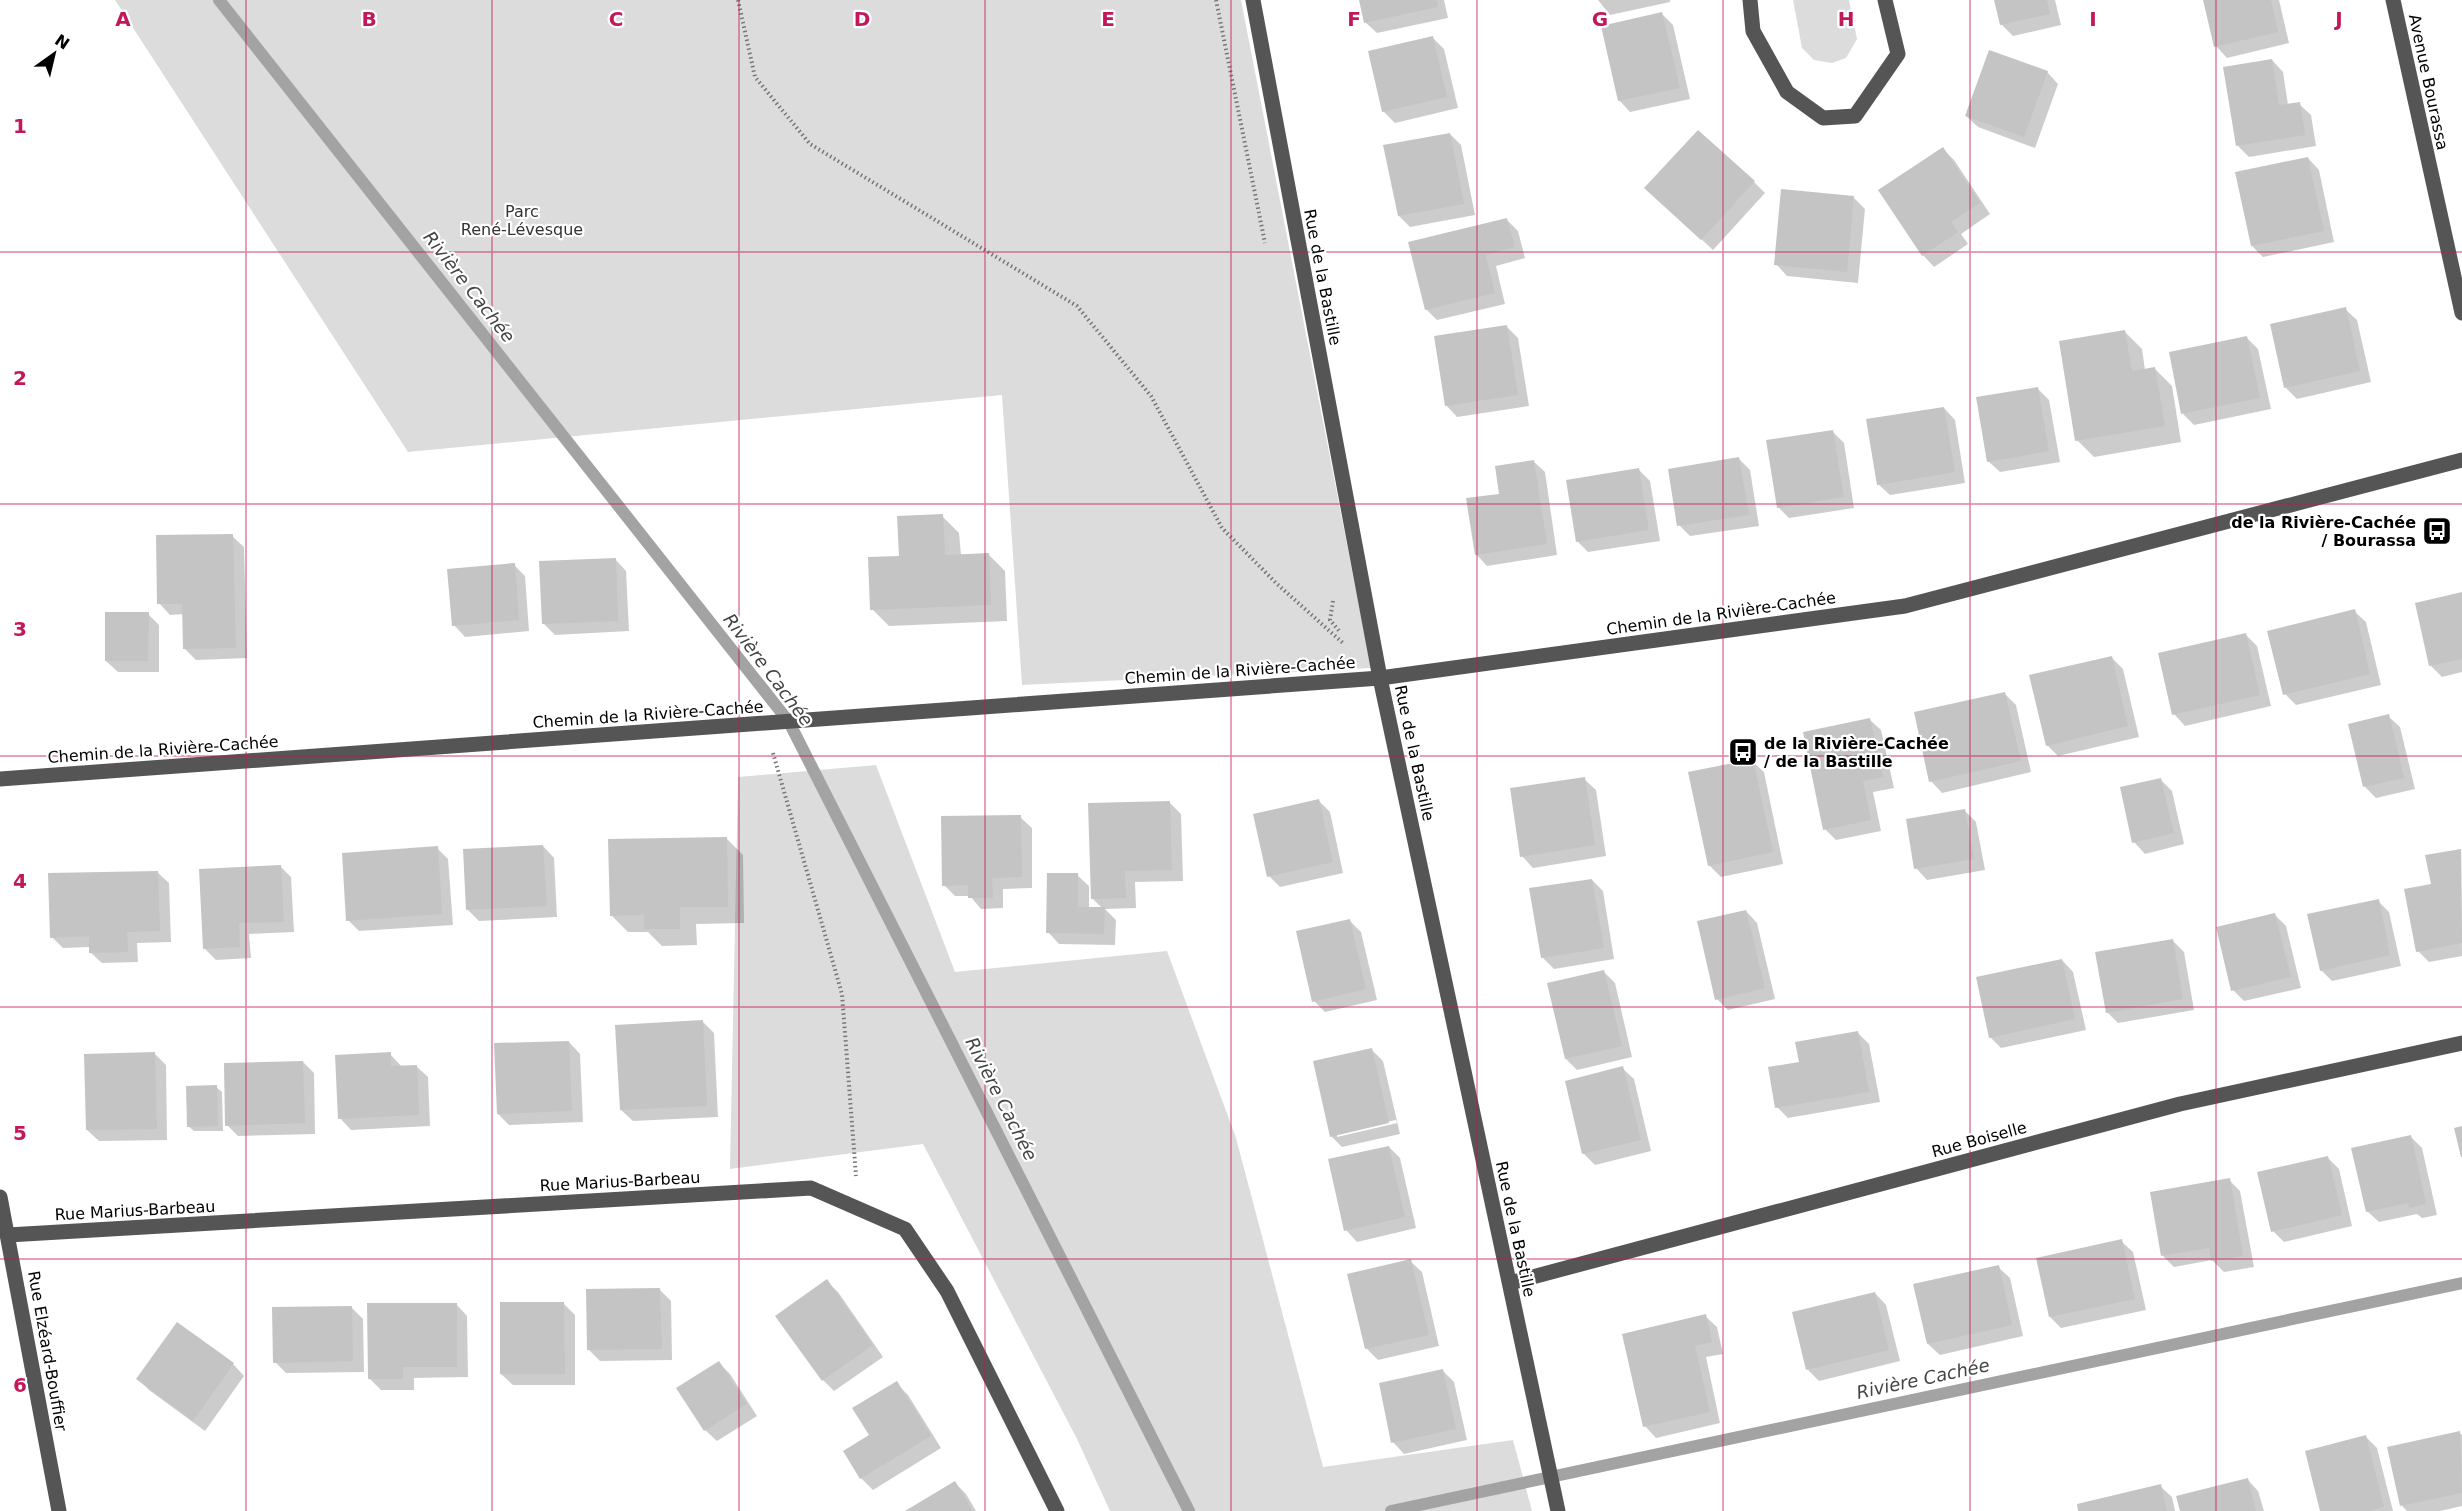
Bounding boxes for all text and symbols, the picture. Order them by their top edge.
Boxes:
text: A [115,7,131,31]
text: B [361,7,377,31]
text: C [609,7,623,31]
text: D [854,7,870,31]
text: E [1101,7,1115,31]
text: F [1347,7,1361,31]
text: G [1592,7,1608,31]
text: H [1838,7,1854,31]
text: I [2089,7,2097,31]
text: J [2333,7,2343,31]
street label: Avenue Bourassa [2405,12,2452,152]
north arrow [24,24,84,84]
text: N [51,30,73,54]
text: 1 [13,114,27,138]
park label: Parc René-Lévesque [461,202,583,239]
street label: Rue de la Bastille [1300,207,1345,347]
water label: Rivière Cachée [419,227,519,347]
text: 2 [13,366,27,390]
place label: de la Rivière-Cachée / Bourassa [2231,513,2416,550]
bus stop icon: de la Rivière-Cachée / Bourassa [2421,515,2453,547]
street label: Chemin de la Rivière-Cachée [1605,588,1837,639]
water label: Rivière Cachée [719,609,818,730]
text: 3 [13,617,27,641]
street label: Chemin de la Rivière-Cachée [1124,653,1356,688]
street label: Rue de la Bastille [1391,683,1438,823]
street label: Chemin de la Rivière-Cachée [532,697,764,732]
street label: Chemin de la Rivière-Cachée [47,732,279,767]
place label: de la Rivière-Cachée / de la Bastille [1764,734,1949,771]
bus stop icon: de la Rivière-Cachée / de la Bastille [1727,736,1759,768]
text: 4 [13,869,27,893]
water label: Rivière Cachée [961,1034,1042,1164]
street label: Rue Boiselle [1930,1118,2029,1161]
text: 5 [13,1121,27,1145]
street label: Rue de la Bastille [1492,1159,1539,1299]
street label: Rue Marius-Barbeau [539,1168,701,1195]
street label: Rue Marius-Barbeau [54,1197,216,1224]
street label: Rue Elzéard-Bouffier [24,1269,71,1433]
water label: Rivière Cachée [1854,1354,1991,1403]
text: 6 [13,1373,27,1397]

